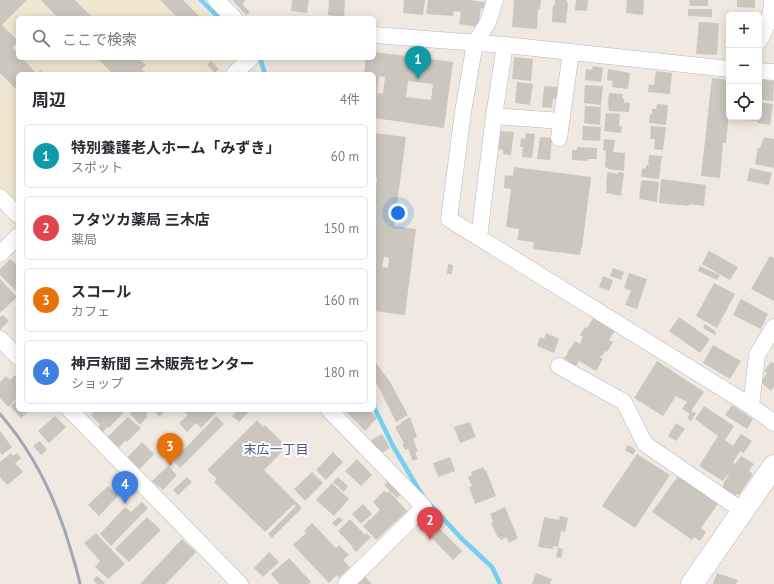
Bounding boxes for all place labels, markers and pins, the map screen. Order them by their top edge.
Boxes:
pin: 1 [405,46,431,79]
pin: 3 [157,433,183,466]
pin: 4 [112,471,138,504]
pin: 2 [417,507,443,540]

